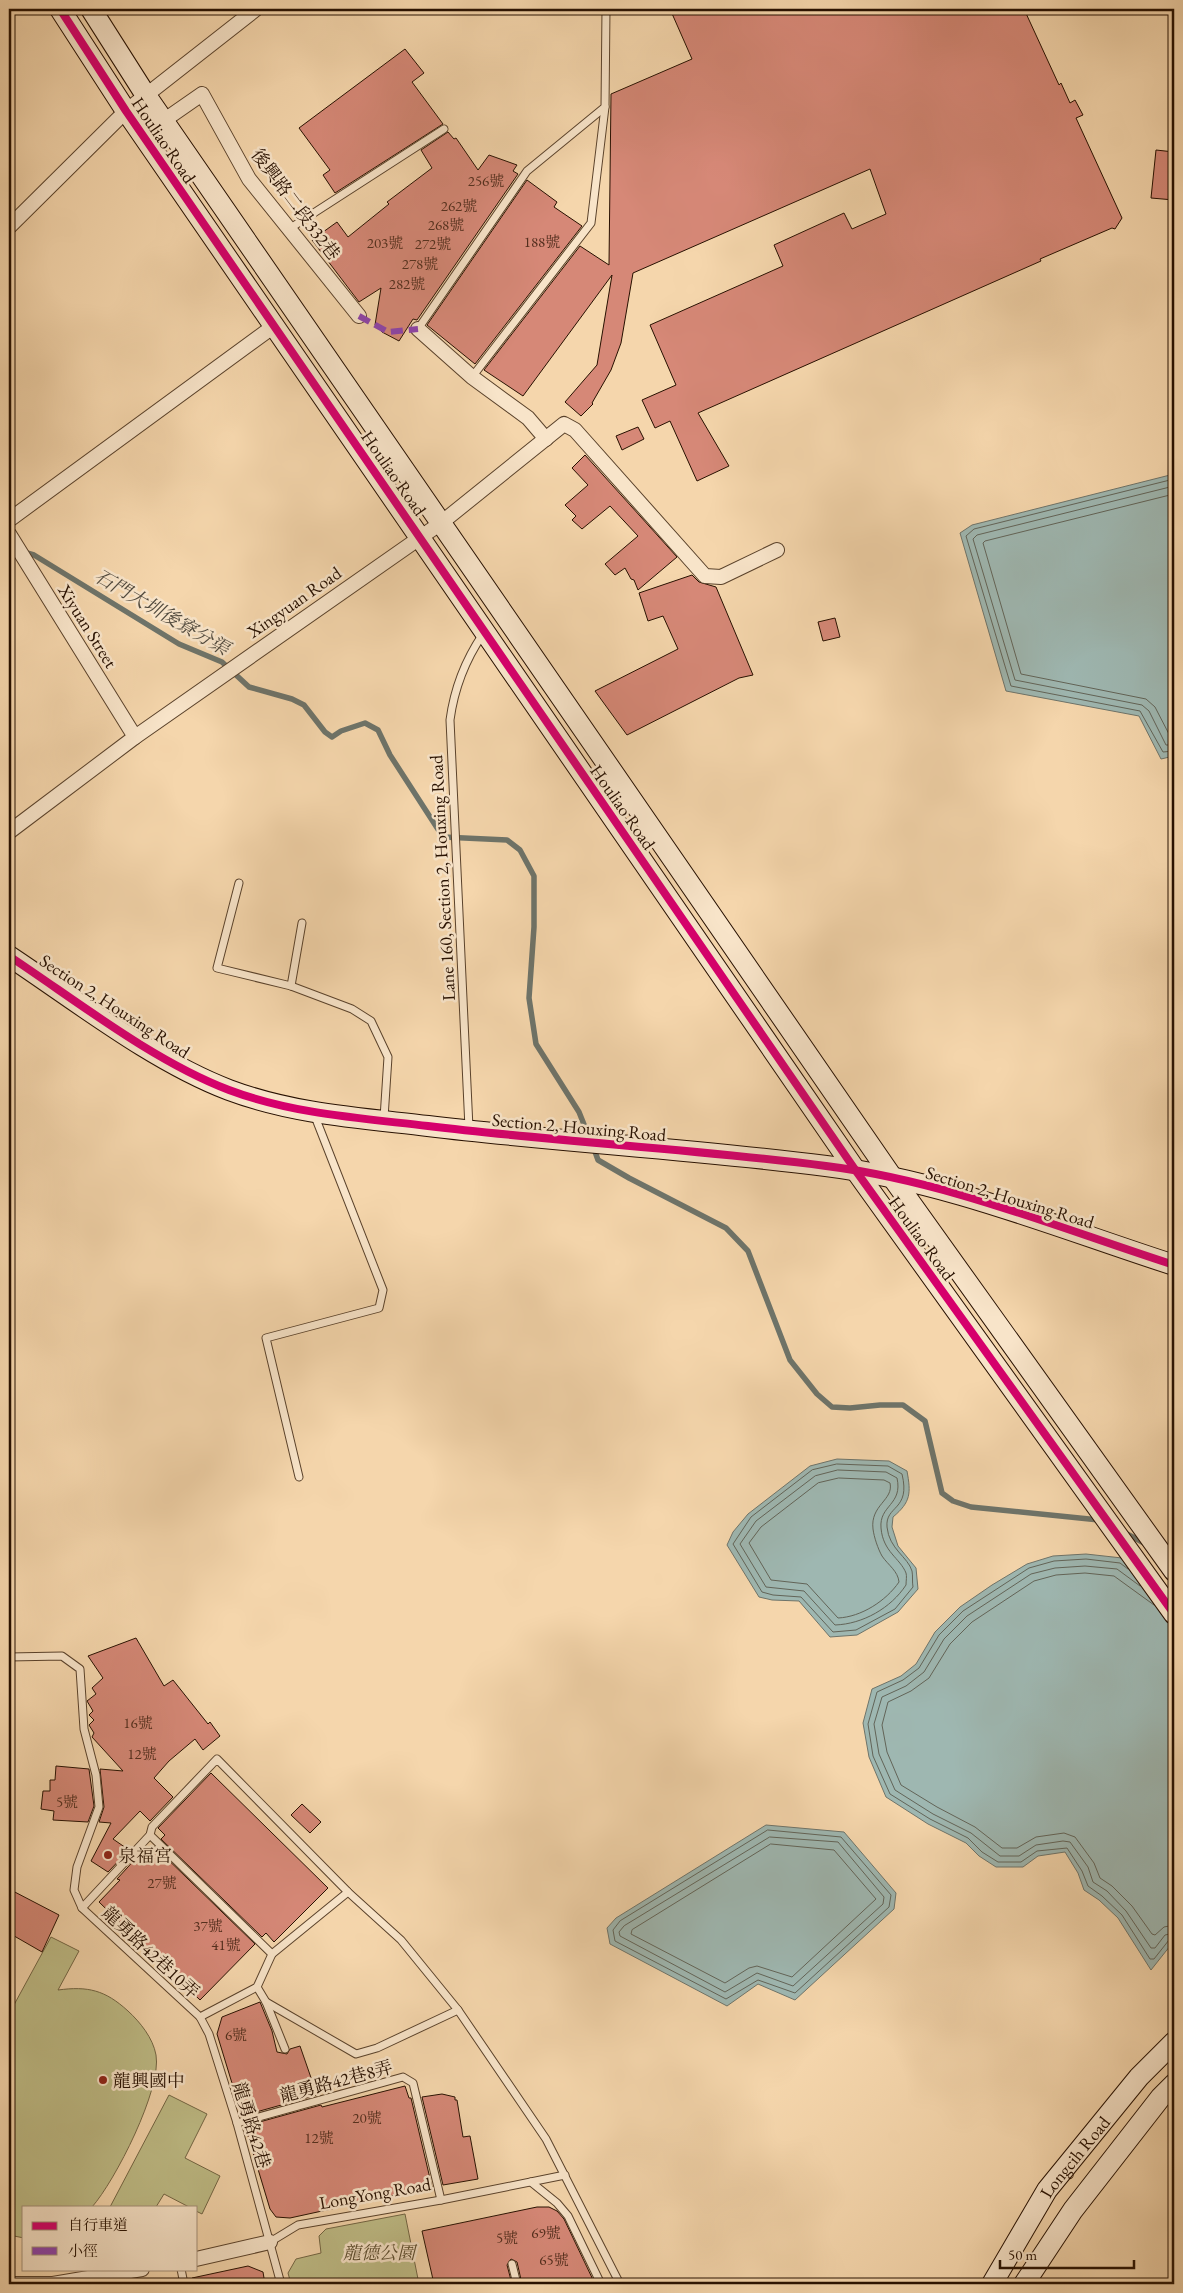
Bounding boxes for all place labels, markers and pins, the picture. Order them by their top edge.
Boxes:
place label: 泉福宮 [118,1844,172,1867]
marker: 泉福宮 [102,1849,114,1861]
place label: 龍興國中 [113,2069,185,2092]
marker: 龍興國中 [97,2074,109,2086]

